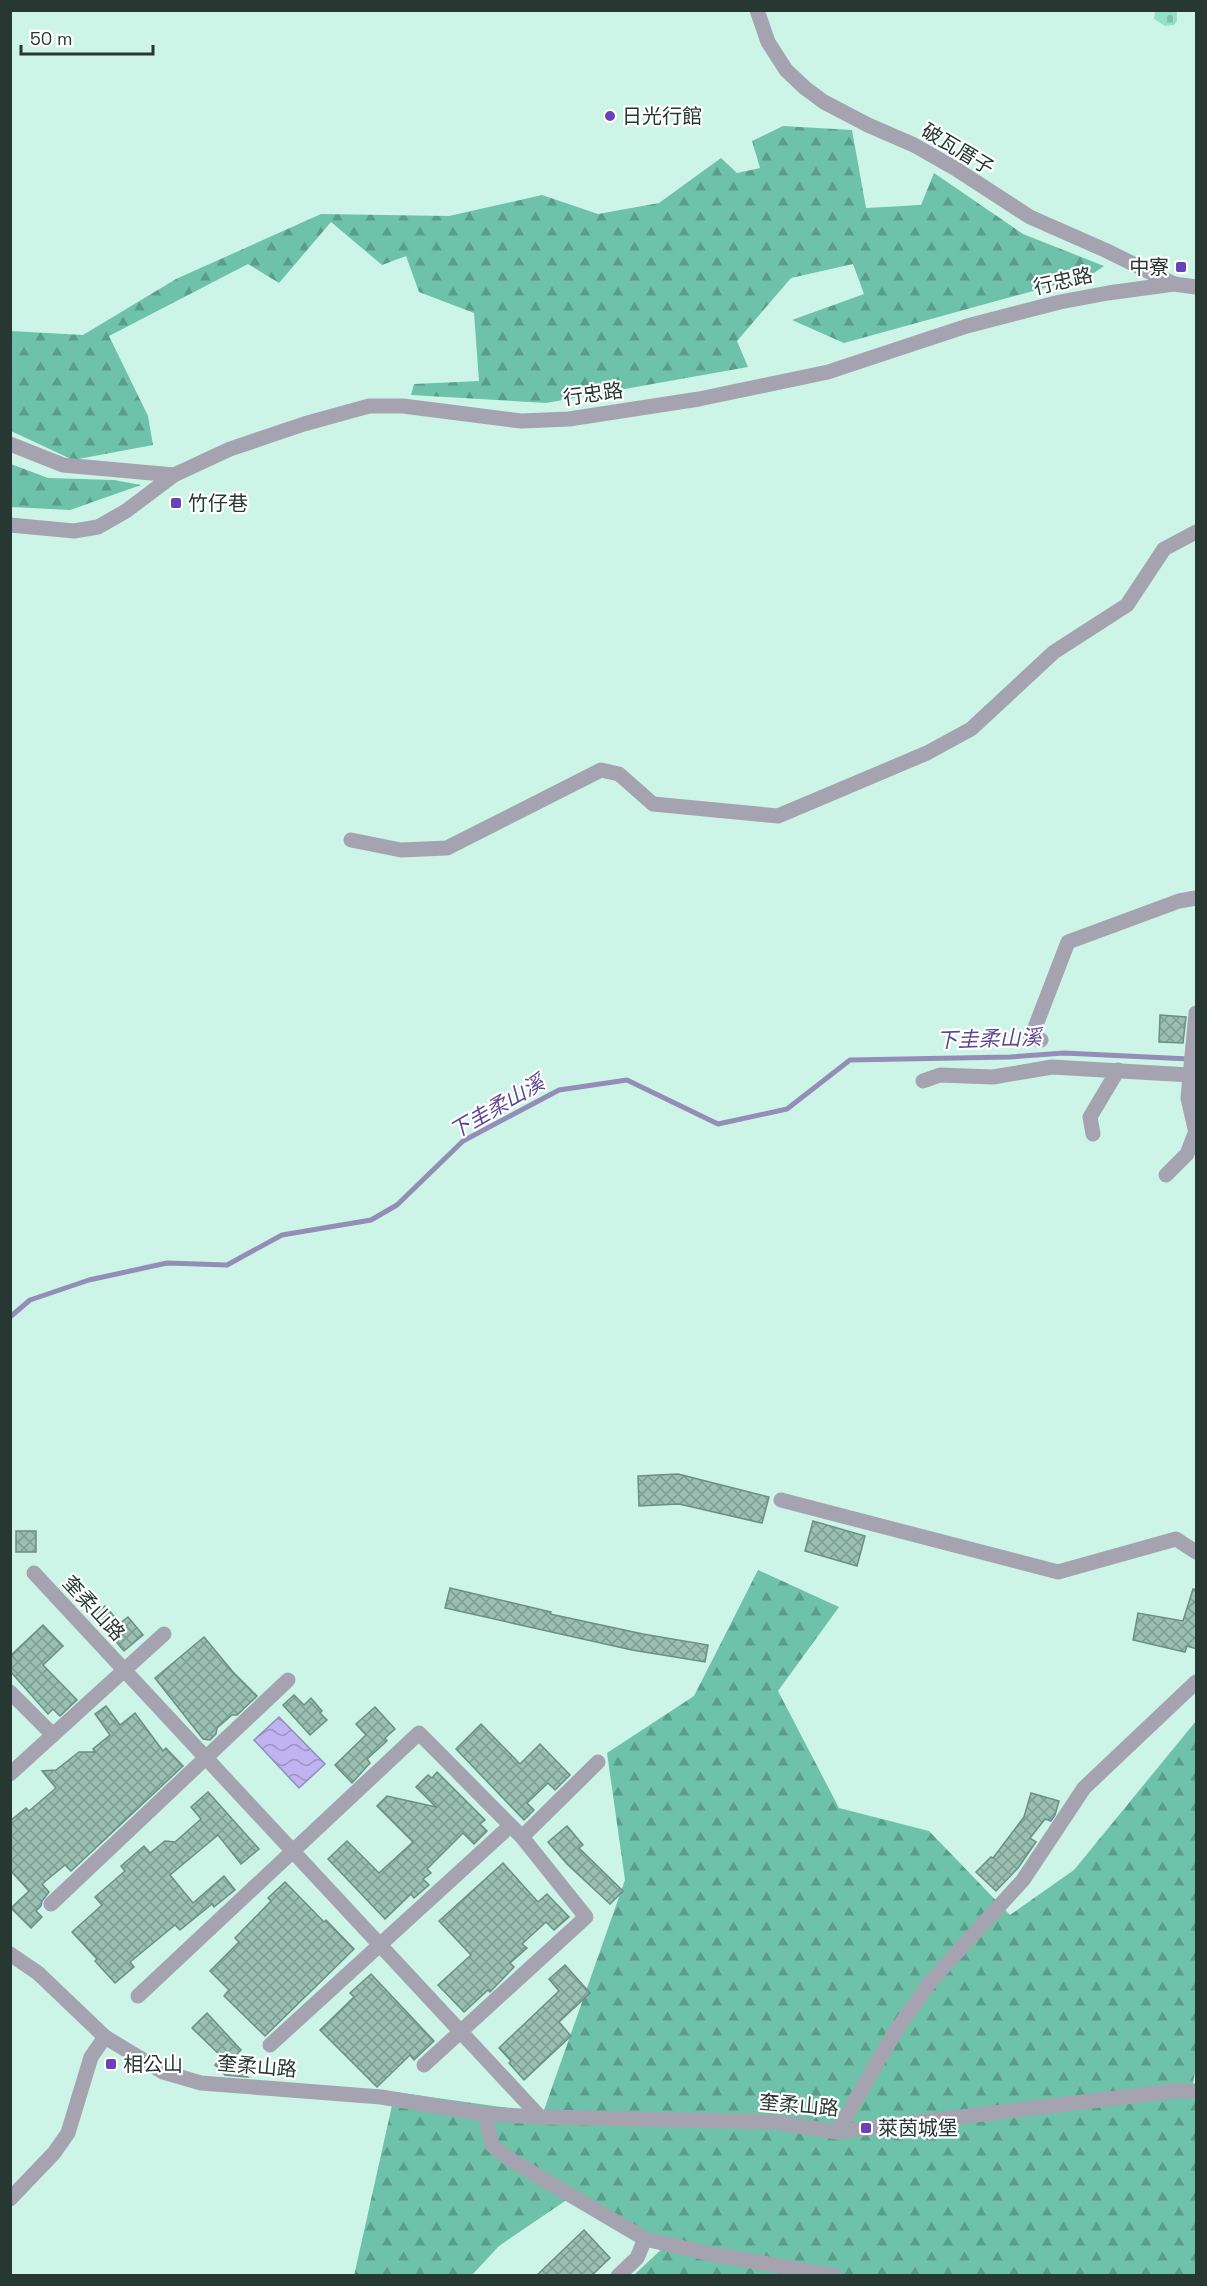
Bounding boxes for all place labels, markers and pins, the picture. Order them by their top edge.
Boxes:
place label: 日光行館 [622,103,702,129]
marker: 日光行館 [603,109,617,123]
place label: 中寮 [1129,254,1169,280]
marker: 中寮 [1174,260,1188,274]
place label: 竹仔巷 [188,490,248,516]
marker: 竹仔巷 [169,496,183,510]
place label: 相公山 [123,2051,183,2077]
marker: 相公山 [104,2057,118,2071]
place label: 萊茵城堡 [878,2115,958,2141]
marker: 萊茵城堡 [859,2121,873,2135]

